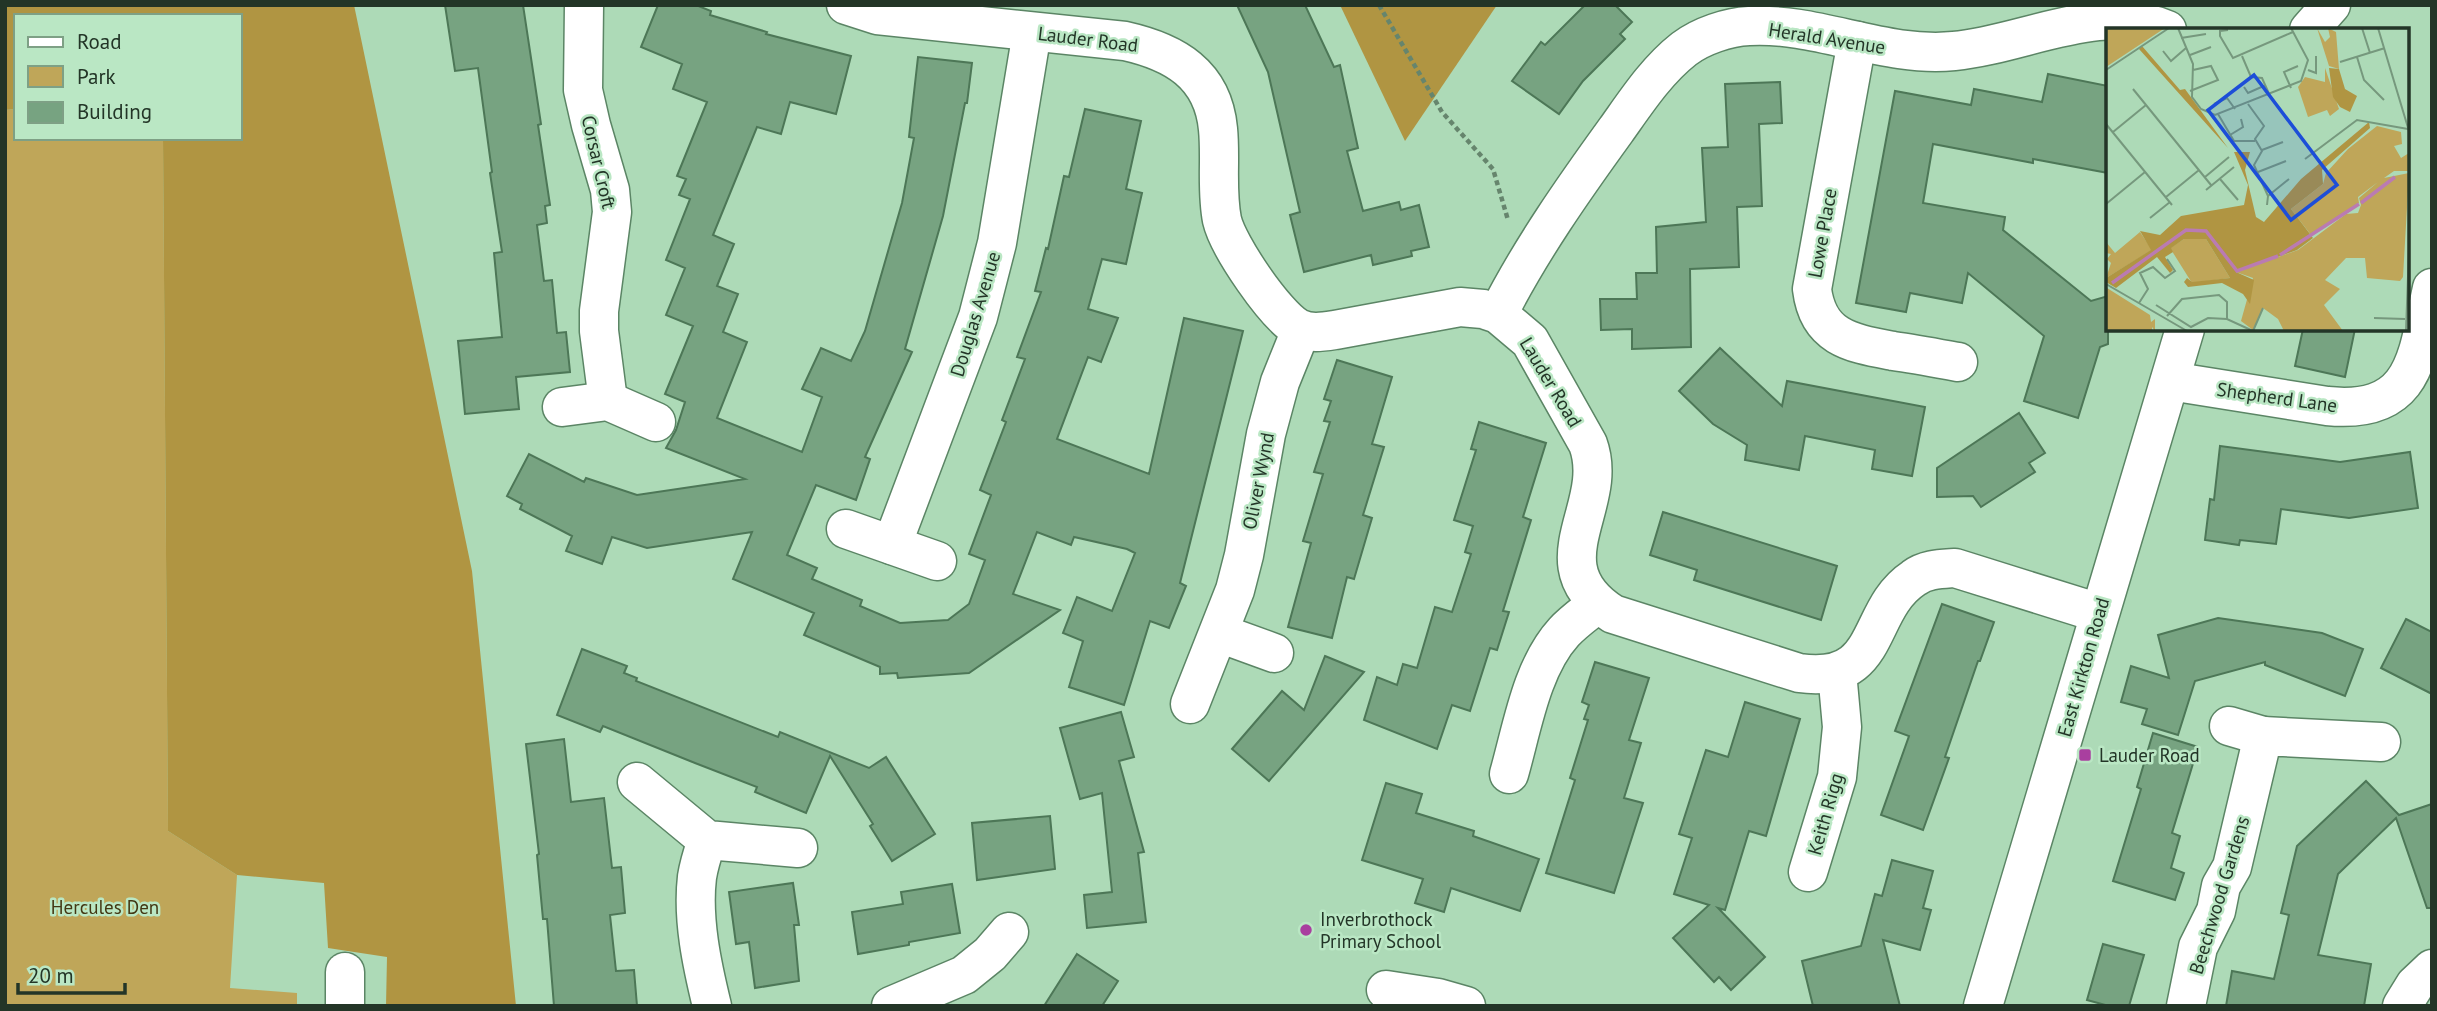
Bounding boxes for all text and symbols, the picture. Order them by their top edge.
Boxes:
legend [14,14,242,140]
street label: Herald Avenue [1767,17,1887,59]
street label: Lauder Road [1037,21,1139,57]
text: Road [77,28,121,55]
inset map [2106,28,2409,331]
text: Park [77,63,116,90]
text: Building [77,98,152,125]
street label: Corsar Croft [577,113,621,211]
street label: Lowe Place [1802,186,1842,280]
street label: Douglas Avenue [945,248,1005,380]
street label: Lauder Road [1515,333,1587,431]
street label: Shepherd Lane [2215,377,2339,417]
street label: Oliver Wynd [1237,430,1279,532]
street label: East Kirkton Road [2052,595,2114,739]
place label: Lauder Road [2099,743,2200,767]
marker: Lauder Road [2077,747,2093,763]
street label: Keith Rigg [1802,770,1848,858]
street label: Beechwood Gardens [2184,813,2254,977]
park label: Hercules Den [51,895,159,919]
place label: Inverbrothock Primary School [1320,907,1441,953]
marker: Inverbrothock Primary School [1298,922,1314,938]
scale bar [18,951,124,995]
text: 20 m [28,962,74,989]

